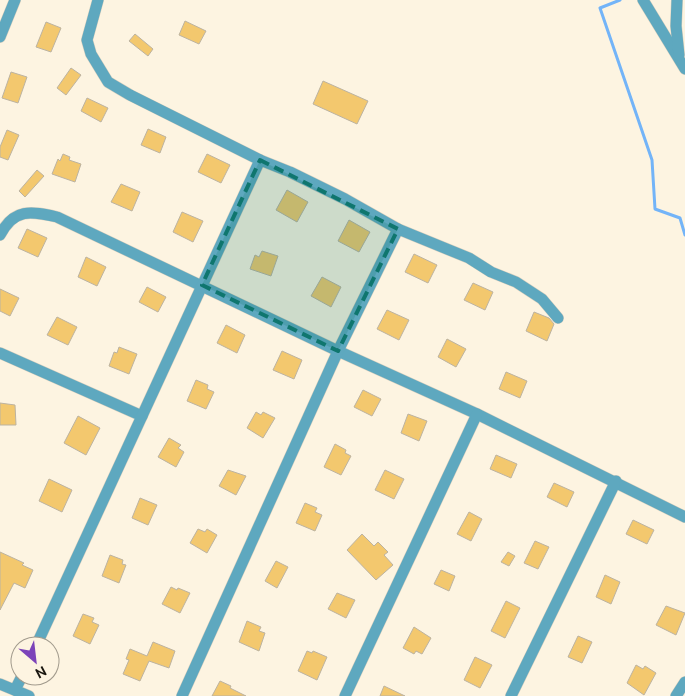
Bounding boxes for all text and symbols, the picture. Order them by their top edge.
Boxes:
north arrow [10,636,60,686]
text: N [33,663,49,682]

